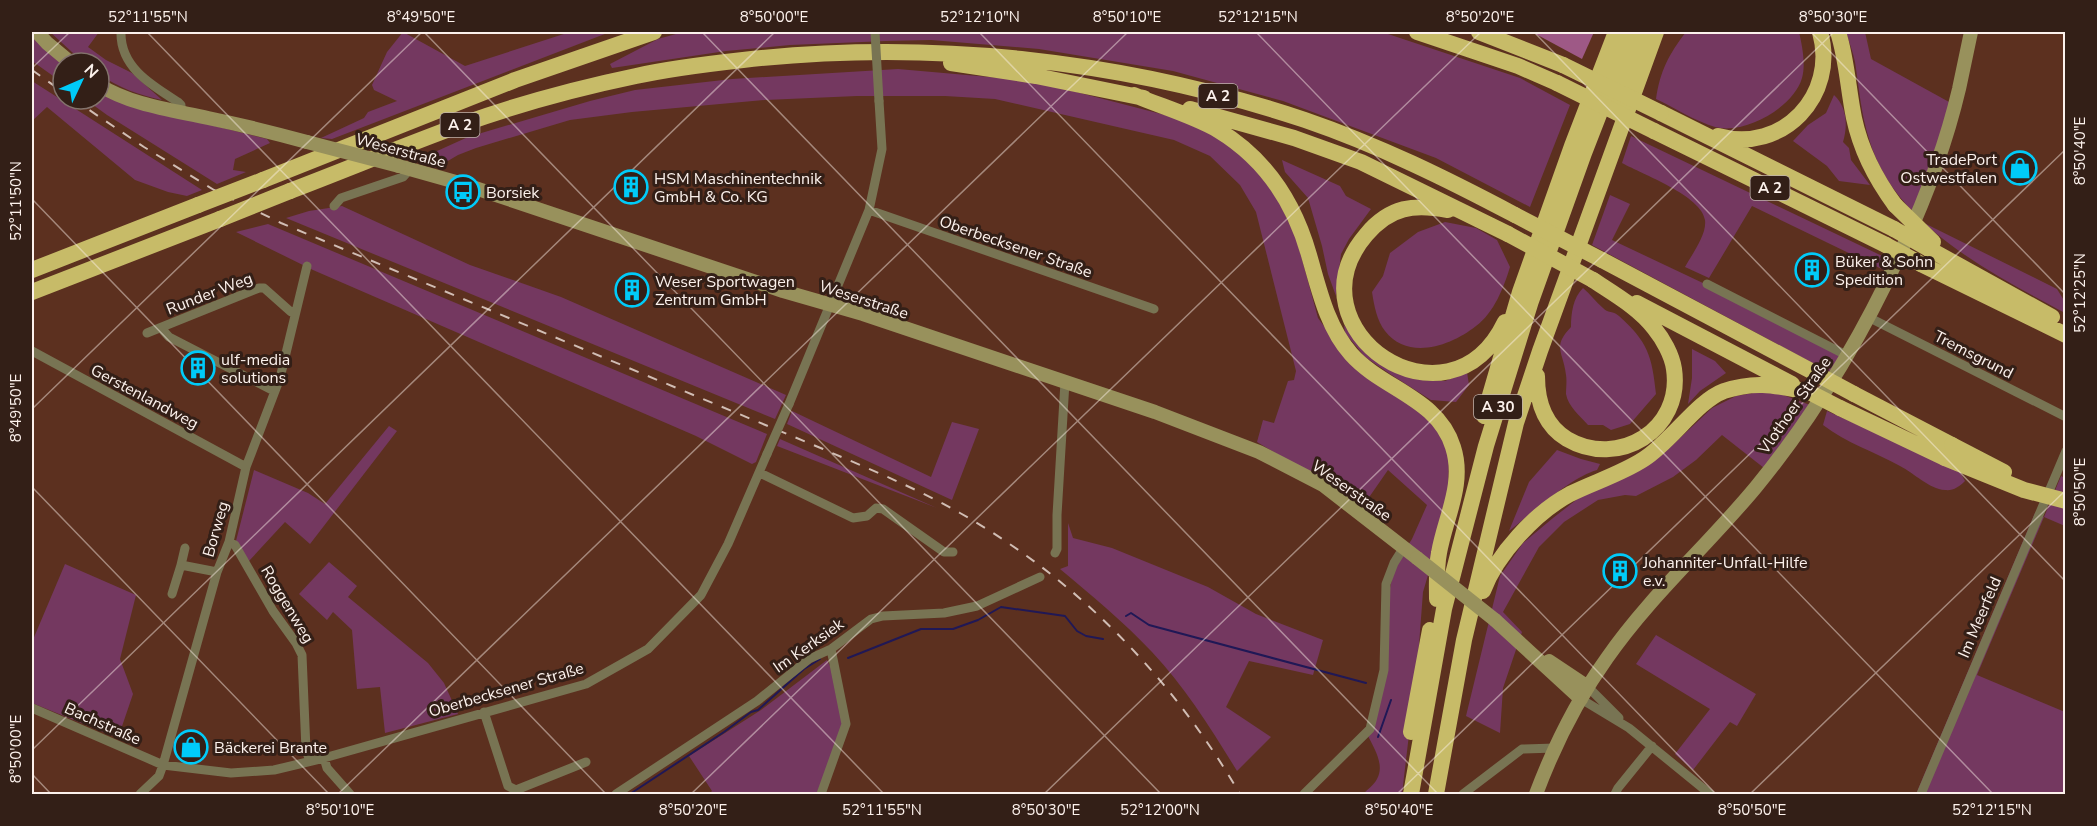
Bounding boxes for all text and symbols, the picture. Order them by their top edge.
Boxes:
text: 52°11'55"N [108,7,188,27]
text: 8°49'50"E [387,7,455,27]
text: 8°50'00"E [740,7,808,27]
text: 52°12'10"N [940,7,1020,27]
text: 8°50'10"E [1093,7,1161,27]
text: 52°12'15"N [1218,7,1298,27]
text: 8°50'20"E [1446,7,1514,27]
text: 8°50'30"E [1799,7,1867,27]
north arrow [51,51,111,111]
text: N [79,59,103,83]
road number: A 2 [1198,84,1238,108]
road number: A 2 [440,113,480,137]
text: 8°50'40"E [2070,117,2090,185]
street label: Weserstraße [353,128,448,174]
place label: TradePort Ostwestfalen [1900,149,1997,189]
shop icon: TradePort Ostwestfalen [2002,150,2038,186]
text: 52°11'50"N [6,161,26,241]
place label: HSM Maschinentechnik GmbH & Co. KG [654,168,823,208]
building icon: HSM Maschinentechnik GmbH & Co. KG [613,169,649,205]
bus stop icon: Borsiek [445,174,481,210]
road number: A 2 [1750,176,1790,200]
place label: Borsiek [486,182,540,204]
street label: Oberbecksener Straße [936,210,1095,283]
place label: Büker & Sohn Spedition [1835,251,1933,291]
building icon: Büker & Sohn Spedition [1794,252,1830,288]
text: 52°12'25"N [2070,253,2090,333]
street label: Runder Weg [163,267,256,321]
place label: Weser Sportwagen Zentrum GmbH [655,271,795,311]
building icon: Weser Sportwagen Zentrum GmbH [614,272,650,308]
street label: Weserstraße [816,275,911,325]
street label: Tremsgrund [1930,325,2017,384]
place label: ulf-media solutions [221,349,290,389]
building icon: ulf-media solutions [180,350,216,386]
street label: Vlothoer Straße [1752,352,1837,460]
street label: Gerstenlandweg [87,359,202,435]
text: 8°49'50"E [6,374,26,442]
road number: A 30 [1474,395,1522,419]
street label: Weserstraße [1307,455,1396,526]
text: 8°50'50"E [2070,458,2090,526]
street label: Borweg [198,499,234,560]
place label: Johanniter-Unfall-Hilfe e.v. [1642,552,1807,592]
building icon: Johanniter-Unfall-Hilfe e.v. [1602,553,1638,589]
street label: Roggenweg [255,562,319,647]
street label: Im Meerfeld [1953,573,2007,661]
street label: Im Kerksiek [769,613,849,678]
street label: Oberbecksener Straße [426,657,586,723]
street label: Bachstraße [61,697,144,751]
text: 8°50'00"E [6,715,26,783]
shop icon: Bäckerei Brante [173,729,209,765]
place label: Bäckerei Brante [214,737,327,759]
text: 8°50'10"E [306,800,374,820]
text: 8°50'20"E [659,800,727,820]
text: 52°11'55"N [842,800,922,820]
text: 8°50'30"E [1012,800,1080,820]
text: 52°12'00"N [1120,800,1200,820]
text: 8°50'40"E [1365,800,1433,820]
text: 8°50'50"E [1718,800,1786,820]
text: 52°12'15"N [1952,800,2032,820]

